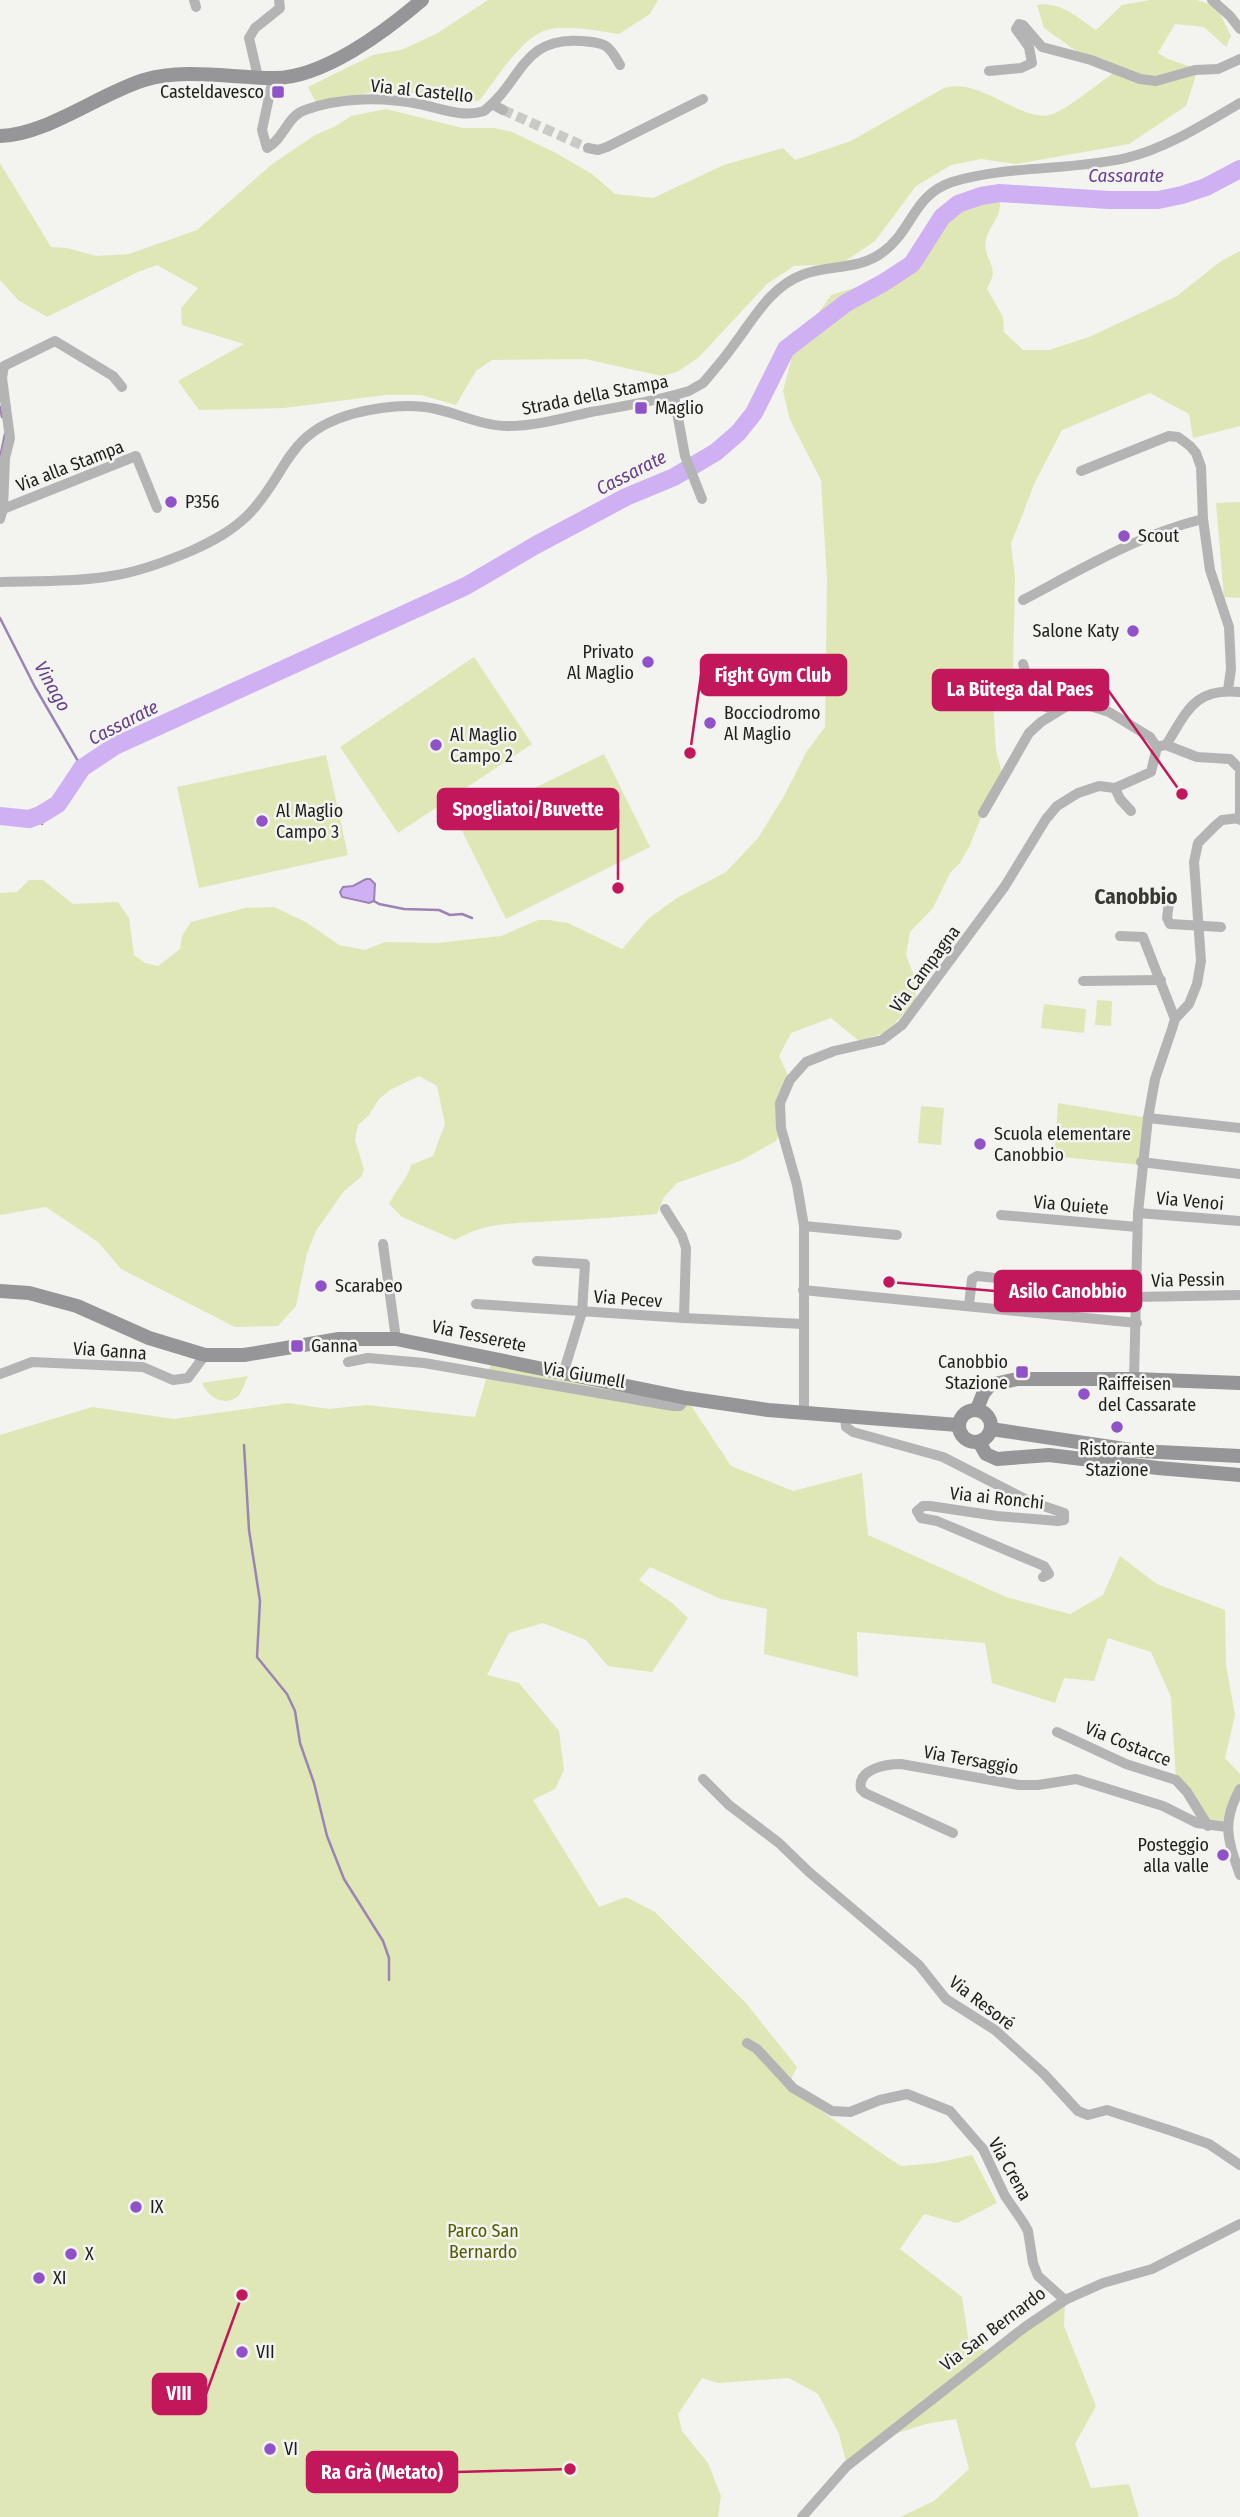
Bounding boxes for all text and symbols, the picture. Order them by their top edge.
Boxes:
street label: Via al Castello [370,75,474,107]
place label: Casteldavesco [160,81,264,103]
marker: Casteldavesco [270,84,286,100]
water label: Cassarate [1088,164,1164,187]
street label: Strada della Stampa [520,370,670,420]
place label: Maglio [655,397,704,419]
marker: Maglio [633,400,649,416]
street label: Via alla Stampa [13,435,127,497]
water label: Cassarate [592,445,670,500]
place label: P356 [185,491,219,513]
marker: P356 [163,494,179,510]
place label: Scout [1138,525,1179,547]
marker: Scout [1116,528,1132,544]
place label: Salone Katy [1033,620,1119,642]
marker: Salone Katy [1125,623,1141,639]
place label: Privato Al Maglio [567,641,634,684]
marker: Privato Al Maglio [640,654,656,670]
callout: Fight Gym Club [701,655,846,695]
water label: Vinago [29,657,76,715]
text: Fight Gym Club [715,664,831,687]
callout: La Bütega dal Paes [933,670,1108,710]
text: La Bütega dal Paes [947,678,1094,701]
water label: Cassarate [84,695,162,750]
place label: Bocciodromo Al Maglio [724,702,821,745]
marker: Bocciodromo Al Maglio [702,715,718,731]
place label: Al Maglio Campo 2 [450,724,517,767]
marker: Al Maglio Campo 2 [428,737,444,753]
callout: Spogliatoi/Buvette [438,789,618,829]
text: Spogliatoi/Buvette [452,798,604,821]
place label: Al Maglio Campo 3 [276,800,343,843]
marker: Al Maglio Campo 3 [254,813,270,829]
district label: Canobbio [1095,884,1177,910]
street label: Via Campagna [885,921,965,1017]
place label: Scuola elementare Canobbio [994,1123,1131,1166]
marker: Scuola elementare Canobbio [972,1136,988,1152]
street label: Via Venoi [1155,1187,1225,1215]
street label: Via Quiete [1032,1191,1110,1219]
street label: Via Pessin [1151,1268,1225,1292]
callout: Asilo Canobbio [995,1271,1141,1311]
place label: Scarabeo [335,1275,403,1297]
marker: Scarabeo [313,1278,329,1294]
text: Asilo Canobbio [1008,1280,1127,1303]
street label: Via Pecev [593,1286,663,1312]
street label: Via Tesserete [430,1315,528,1357]
place label: Ganna [311,1335,358,1357]
street label: Via Ganna [72,1337,148,1365]
marker: Ganna [289,1338,305,1354]
place label: Canobbio Stazione [938,1351,1008,1394]
street label: Via Giumell [541,1357,627,1393]
marker: Canobbio Stazione [1014,1364,1030,1380]
place label: Raiffeisen del Cassarate [1098,1373,1196,1416]
marker: Raiffeisen del Cassarate [1076,1386,1092,1402]
marker: Ristorante Stazione [1109,1419,1125,1435]
place label: Ristorante Stazione [1079,1438,1155,1481]
street label: Via ai Ronchi [949,1482,1045,1514]
street label: Via Costacce [1082,1717,1174,1771]
street label: Via Tersaggio [922,1741,1020,1779]
place label: Posteggio alla valle [1138,1834,1209,1877]
marker: Posteggio alla valle [1215,1847,1231,1863]
street label: Via Resoré [945,1971,1019,2035]
street label: Via Crena [984,2134,1036,2204]
place label: IX [150,2196,164,2218]
marker: IX [128,2199,144,2215]
park label: Parco San Bernardo [447,2220,519,2263]
place label: X [85,2243,94,2265]
marker: X [63,2246,79,2262]
place label: XI [53,2267,67,2289]
marker: XI [31,2270,47,2286]
street label: Via San Bernardo [936,2282,1050,2376]
place label: VII [256,2341,275,2363]
marker: VII [234,2344,250,2360]
callout: VIII [153,2374,206,2414]
text: VIII [165,2382,192,2405]
place label: VI [284,2438,298,2460]
marker: VI [262,2441,278,2457]
callout: Ra Grà (Metato) [307,2452,457,2492]
text: Ra Grà (Metato) [321,2461,443,2484]

